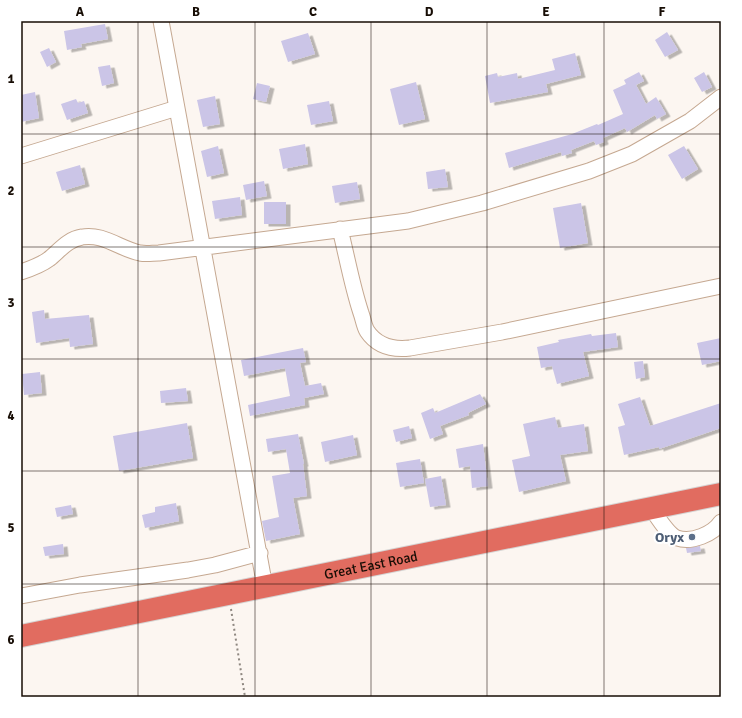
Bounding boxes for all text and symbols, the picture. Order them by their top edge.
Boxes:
text: A [76,4,85,20]
text: B [192,4,200,20]
text: C [309,4,317,20]
text: D [425,4,434,20]
text: E [542,4,550,20]
text: F [659,4,666,20]
text: 1 [7,71,15,87]
text: 2 [7,183,15,199]
text: 3 [7,295,15,311]
text: 4 [7,408,15,424]
text: 5 [7,520,15,536]
place label: Oryx [655,529,684,546]
marker: Oryx [687,532,697,542]
street label: Great East Road [323,548,419,583]
text: 6 [7,632,15,648]

